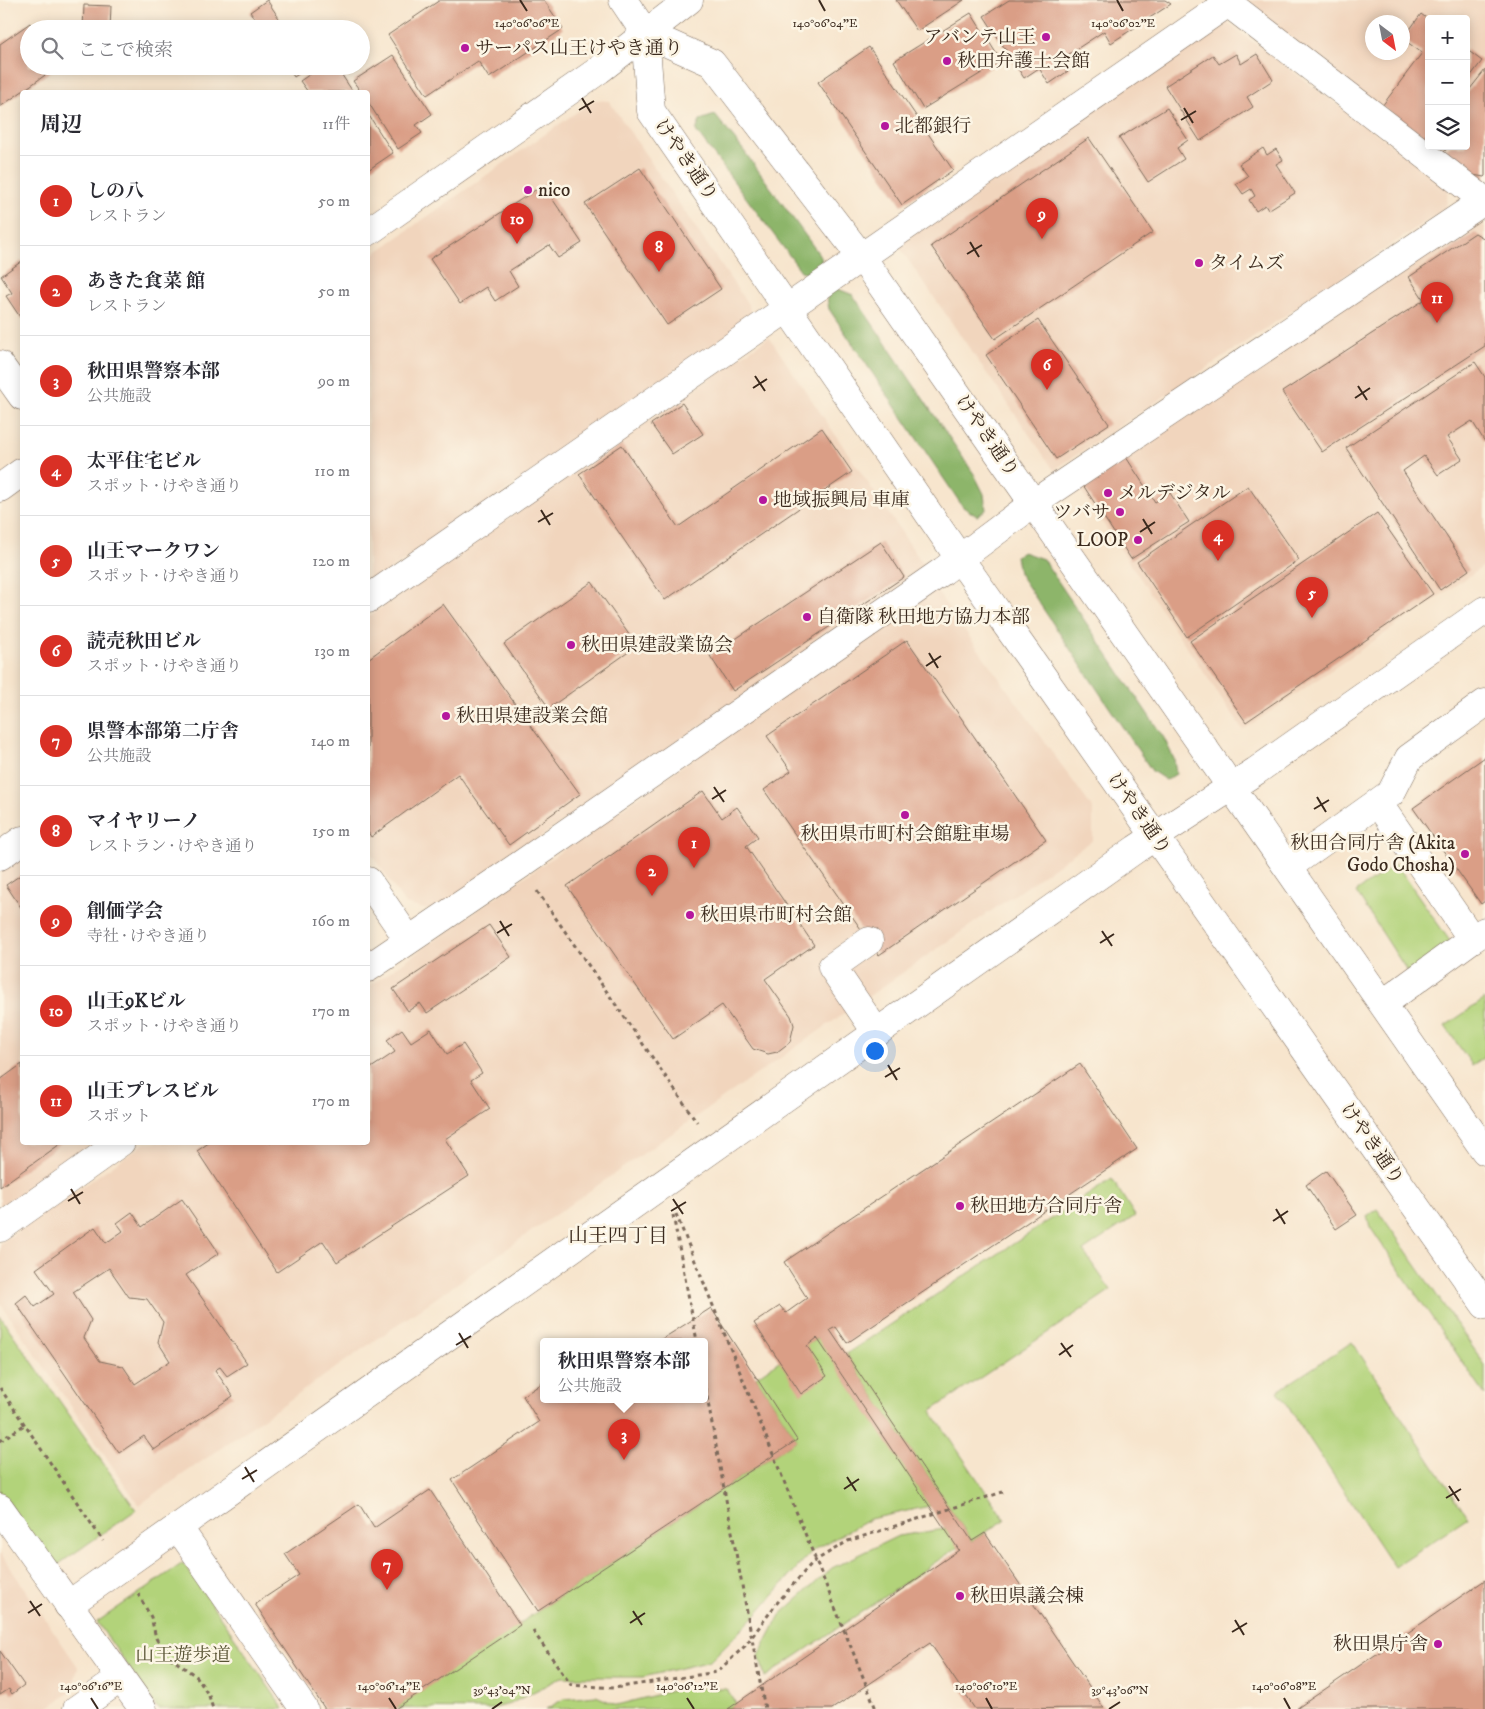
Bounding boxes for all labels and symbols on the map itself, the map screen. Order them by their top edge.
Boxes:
north arrow [1365,15,1410,60]
text: 140°06'06"E [495,16,560,31]
text: 140°06'04"E [792,16,858,31]
text: 140°06'02"E [1091,16,1156,31]
place label: アバンテ山王 [924,26,1036,49]
marker: アバンテ山王 [1040,31,1052,43]
place label: サーパス山王けやき通り [475,37,683,60]
marker: サーパス山王けやき通り [459,42,471,54]
place label: 秋田弁護士会館 [957,50,1090,73]
marker: 秋田弁護士会館 [941,55,953,67]
street label: けやき通り [649,114,723,206]
place label: 北都銀行 [895,115,971,138]
marker: 北都銀行 [879,120,891,132]
place label: nico [538,179,570,202]
marker: nico [522,184,534,196]
pin: 9 [1026,198,1058,239]
pin: 10 [501,203,533,244]
pin: 8 [643,231,675,272]
place label: タイムズ [1209,252,1285,275]
marker: タイムズ [1193,257,1205,269]
pin: 11 [1421,282,1453,323]
pin: 6 [1031,349,1063,390]
street label: けやき通り [950,390,1024,482]
place label: メルデジタル [1118,482,1231,505]
marker: メルデジタル [1102,487,1114,499]
place label: 地域振興局 車庫 [773,489,910,512]
marker: 地域振興局 車庫 [757,494,769,506]
place label: ツバサ [1053,501,1110,524]
marker: ツバサ [1114,506,1126,518]
pin: 4 [1202,520,1234,561]
place label: LOOP [1077,529,1128,552]
marker: LOOP [1132,534,1144,546]
pin: 5 [1296,577,1328,618]
place label: 自衛隊 秋田地方協力本部 [817,606,1030,629]
marker: 自衛隊 秋田地方協力本部 [801,611,813,623]
place label: 秋田県建設業協会 [581,634,733,657]
marker: 秋田県建設業協会 [565,639,577,651]
place label: 秋田県建設業会館 [456,705,608,728]
marker: 秋田県建設業会館 [440,710,452,722]
street label: けやき通り [1102,768,1176,860]
marker: 秋田県市町村会館駐車場 [899,809,911,821]
place label: 秋田県市町村会館駐車場 [800,823,1010,846]
pin: 1 [678,827,710,868]
place label: 秋田合同庁舎 (Akita Godo Chosha) [1290,832,1455,877]
marker: 秋田合同庁舎 (Akita Godo Chosha) [1459,848,1471,860]
pin: 2 [636,855,668,896]
place label: 秋田県市町村会館 [700,904,852,927]
marker: 秋田県市町村会館 [684,909,696,921]
your location [862,1038,888,1064]
street label: けやき通り [1335,1098,1409,1190]
place label: 秋田地方合同庁舎 [970,1195,1122,1218]
marker: 秋田地方合同庁舎 [954,1200,966,1212]
district label: 山王四丁目 [568,1224,668,1249]
pin: 3 [608,1419,640,1460]
pin: 7 [371,1549,403,1590]
place label: 秋田県議会棟 [970,1585,1084,1608]
marker: 秋田県議会棟 [954,1590,966,1602]
place label: 秋田県庁舎 [1333,1633,1428,1656]
marker: 秋田県庁舎 [1432,1638,1444,1650]
park label: 山王遊歩道 [135,1644,231,1667]
text: 140°06'16"E [60,1679,123,1694]
text: 140°06'14"E [357,1679,421,1694]
text: 140°06'12"E [656,1679,719,1694]
text: 140°06'10"E [955,1679,1018,1694]
text: 140°06'08"E [1252,1679,1317,1694]
text: 39°43'04"N [473,1683,531,1698]
text: 39°43'06"N [1091,1683,1149,1698]

